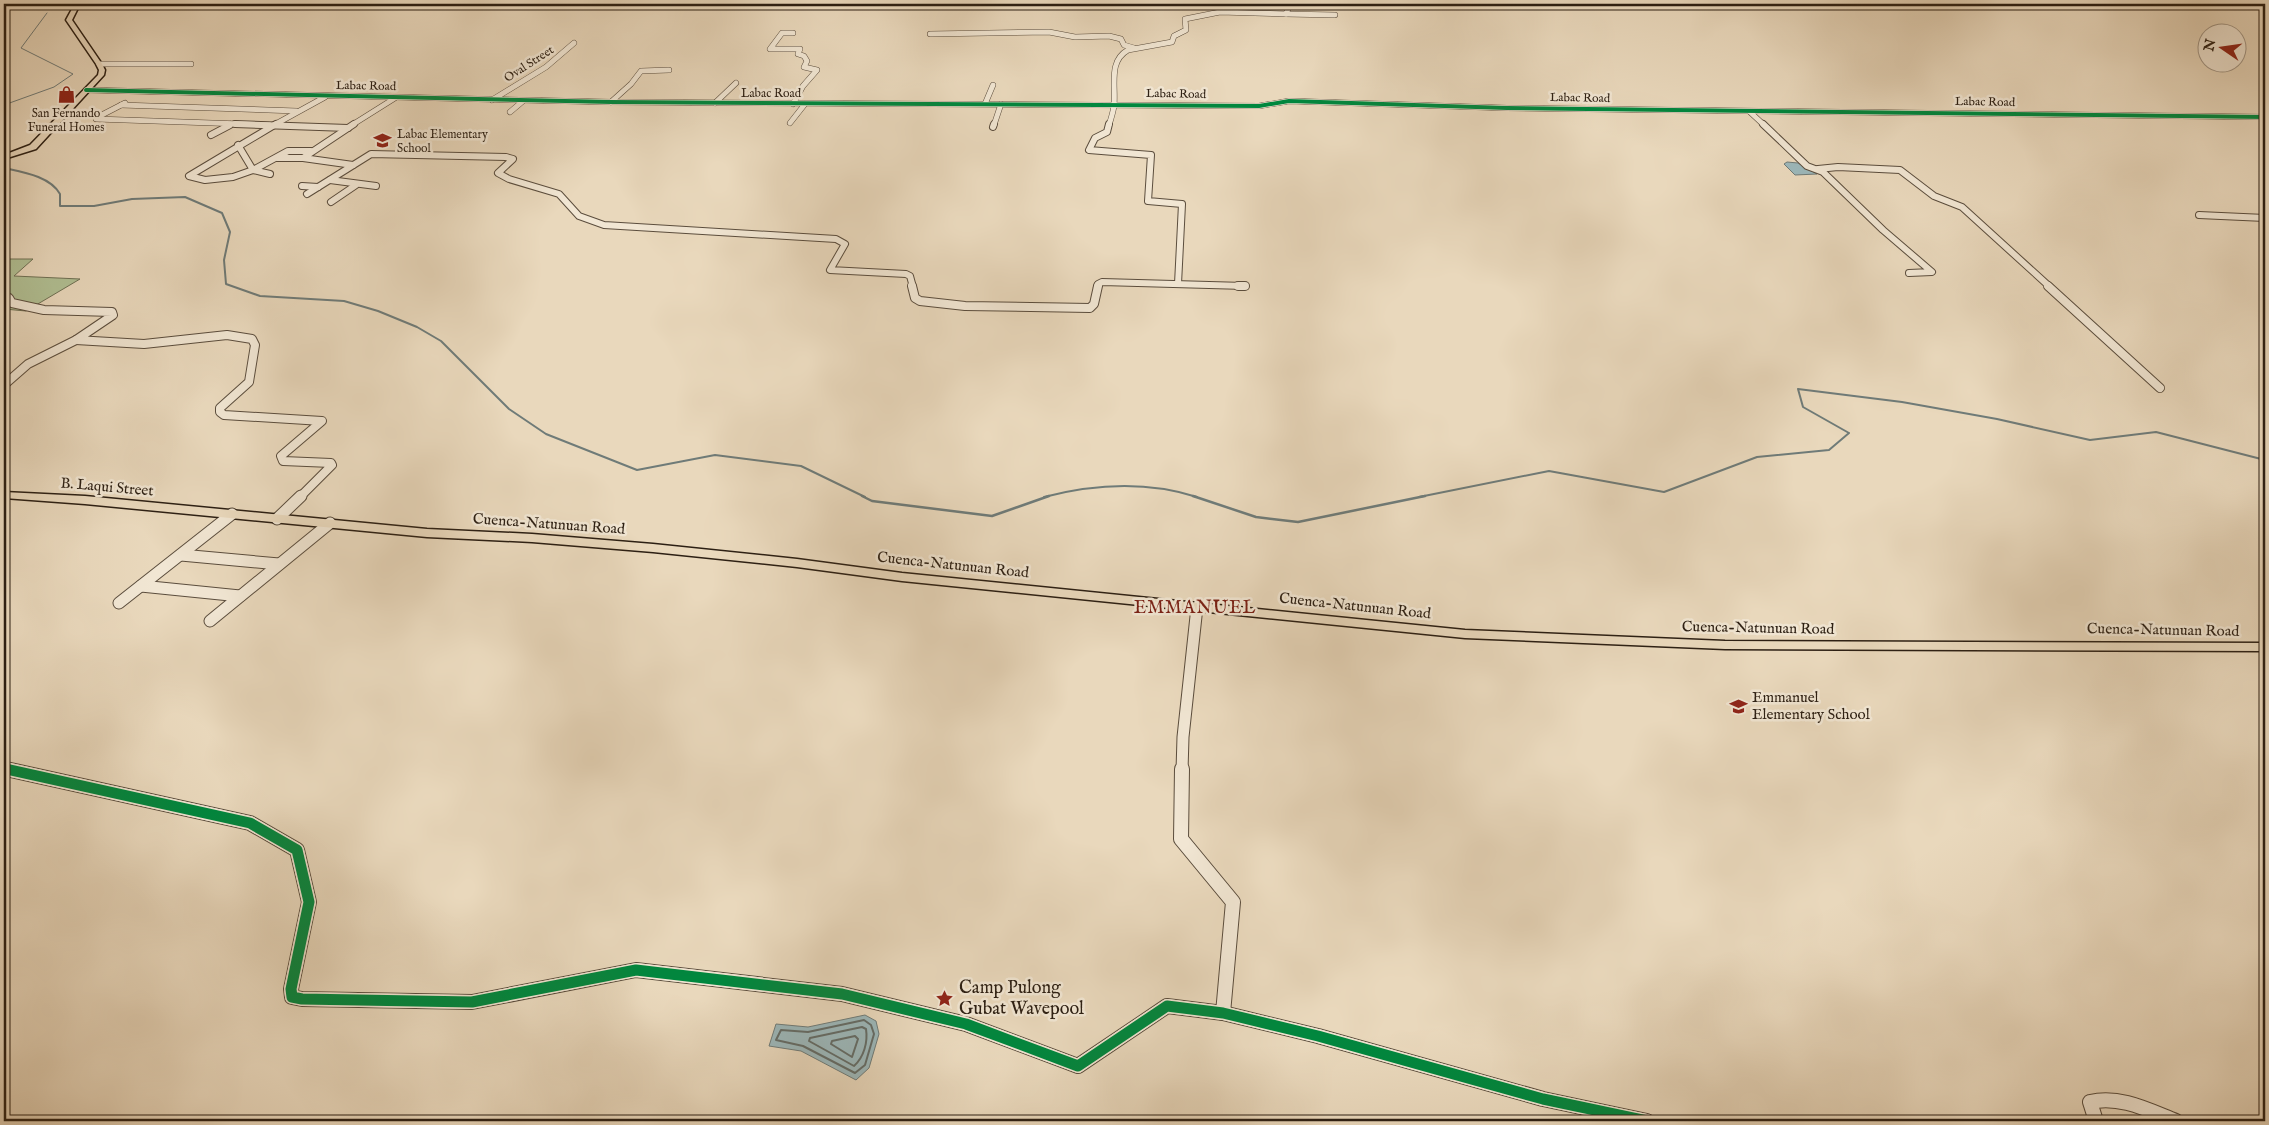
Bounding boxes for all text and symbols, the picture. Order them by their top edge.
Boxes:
north arrow [2196,22,2246,72]
text: N [2200,37,2220,54]
street label: Oval Street [501,42,557,86]
street label: Labac Road [336,78,397,94]
shop icon: San Fernando Funeral Homes [56,84,76,104]
street label: Labac Road [741,86,802,101]
street label: Labac Road [1146,86,1207,102]
street label: Labac Road [1550,90,1611,106]
street label: Labac Road [1955,94,2016,110]
place label: San Fernando Funeral Homes [28,106,104,135]
place label: Labac Elementary School [397,127,488,156]
school or university icon: Labac Elementary School [373,131,393,151]
street label: B. Laqui Street [60,473,154,501]
street label: Cuenca-Natunuan Road [472,509,627,539]
street label: Cuenca-Natunuan Road [876,548,1031,583]
street label: Cuenca-Natunuan Road [1278,589,1433,624]
district label: EMMANUEL [1134,597,1256,620]
street label: Cuenca-Natunuan Road [1682,617,1835,639]
street label: Cuenca-Natunuan Road [2087,619,2240,641]
place label: Emmanuel Elementary School [1752,688,1871,724]
school or university icon: Emmanuel Elementary School [1728,696,1748,716]
place label: Camp Pulong Gubat Wavepool [959,977,1084,1021]
place icon: Camp Pulong Gubat Wavepool [935,988,955,1008]

